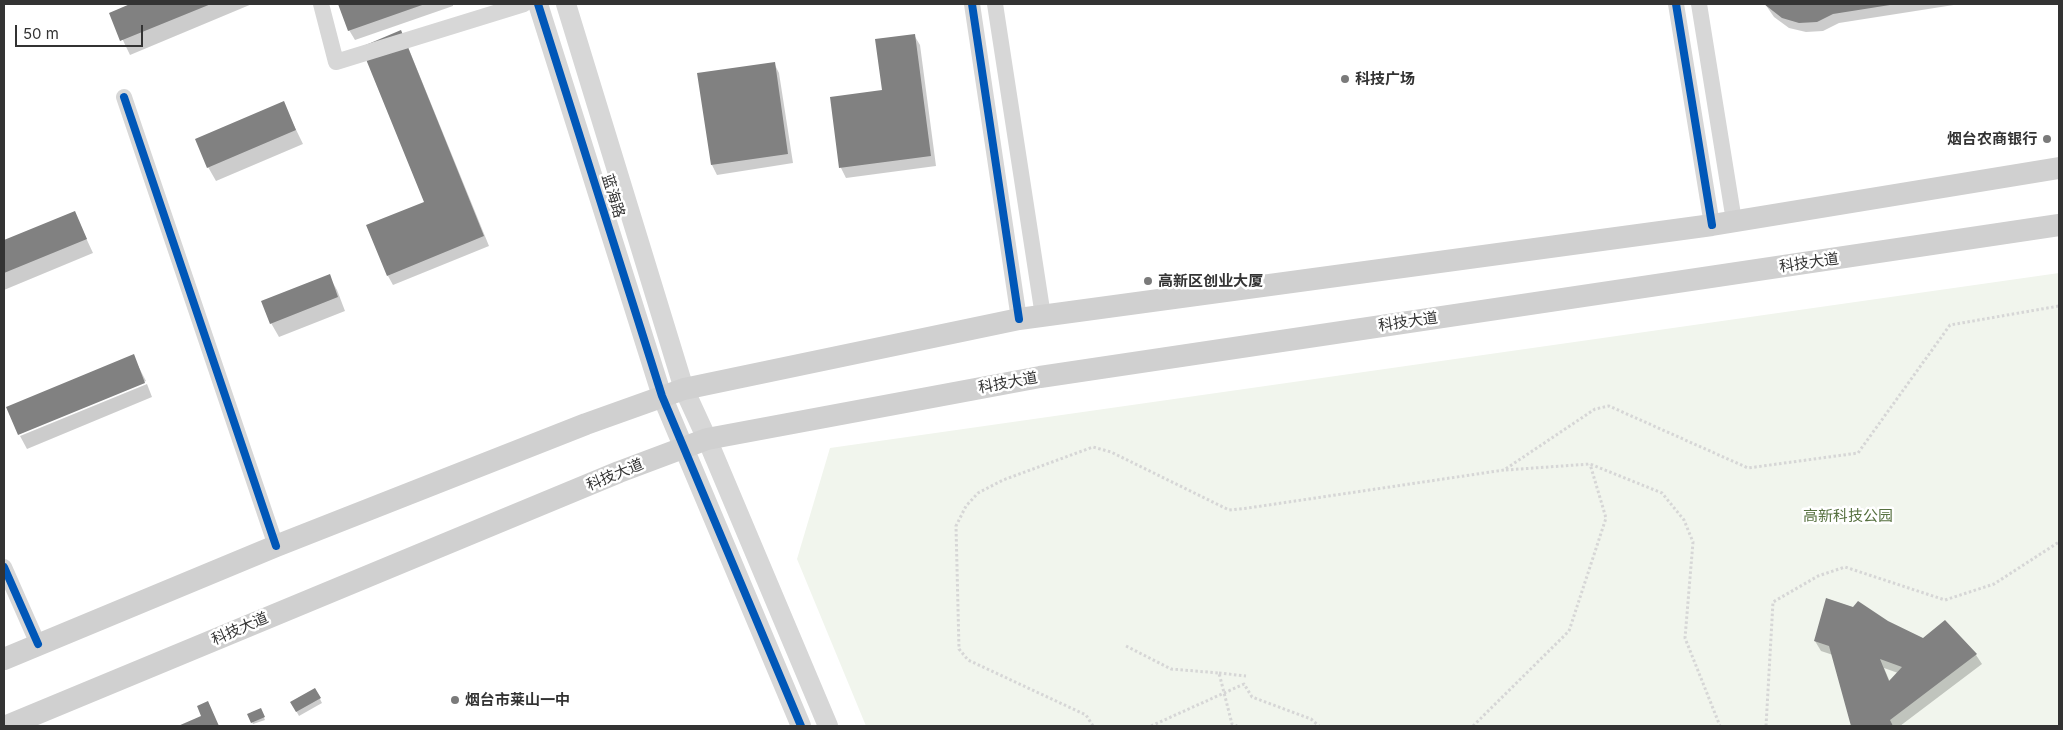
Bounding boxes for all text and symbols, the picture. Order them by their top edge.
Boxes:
scale bar [18,15,145,47]
text: 50 m [23,24,59,43]
place label: 科技广场 [1355,70,1415,88]
marker: 科技广场 [1339,73,1351,85]
place label: 烟台农商银行 [1947,130,2037,148]
marker: 烟台农商银行 [2041,133,2053,145]
street label: 蓝海路 [598,172,628,220]
street label: 科技大道 [1778,250,1840,276]
place label: 高新区创业大厦 [1158,272,1263,290]
marker: 高新区创业大厦 [1142,275,1154,287]
street label: 科技大道 [1377,309,1439,335]
street label: 科技大道 [977,369,1039,397]
street label: 科技大道 [584,455,646,495]
park label: 高新科技公园 [1803,507,1893,525]
street label: 科技大道 [209,609,271,649]
place label: 烟台市莱山一中 [465,691,570,709]
marker: 烟台市莱山一中 [449,694,461,706]

